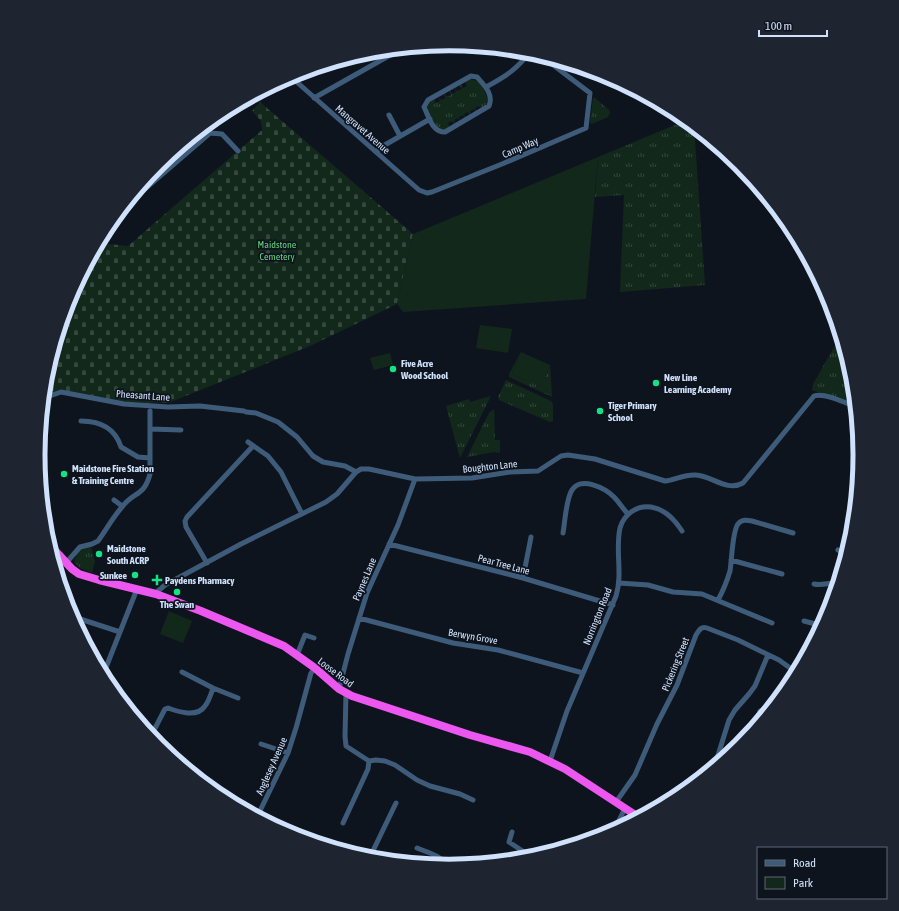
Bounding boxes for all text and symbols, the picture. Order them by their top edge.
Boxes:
scale bar [759,12,827,38]
text: 100 m [765,19,792,33]
street label: Mangravet Avenue [333,103,392,156]
street label: Camp Way [500,135,540,160]
park label: Maidstone Cemetery [258,239,297,262]
place label: Five Acre Wood School [400,358,449,381]
marker: Five Acre Wood School [388,364,398,374]
place label: New Line Learning Academy [664,372,732,395]
marker: New Line Learning Academy [651,378,661,388]
street label: Pheasant Lane [116,388,171,403]
place label: Tiger Primary School [608,400,657,423]
marker: Tiger Primary School [595,406,605,416]
street label: Boughton Lane [462,458,518,475]
place label: Maidstone Fire Station & Training Centre [72,463,154,486]
marker: Maidstone Fire Station & Training Centre [59,469,69,479]
place label: Maidstone South ACRP [107,543,149,566]
marker: Maidstone South ACRP [94,549,104,559]
street label: Pear Tree Lane [477,552,532,577]
street label: Paynes Lane [350,556,379,602]
place label: Sunkee [100,570,127,581]
marker: Sunkee [130,570,140,580]
marker: Paydens Pharmacy [152,575,162,585]
place label: Paydens Pharmacy [165,575,235,586]
street label: Norrington Road [581,586,614,646]
marker: The Swan [172,587,182,597]
place label: The Swan [160,599,194,610]
street label: Berwyn Grove [447,627,499,646]
street label: Pickering Street [660,636,691,693]
street label: Loose Road [316,655,356,690]
street label: Anglesey Avenue [254,735,289,797]
legend [757,847,887,899]
text: Road [793,856,816,870]
text: Park [793,876,814,890]

